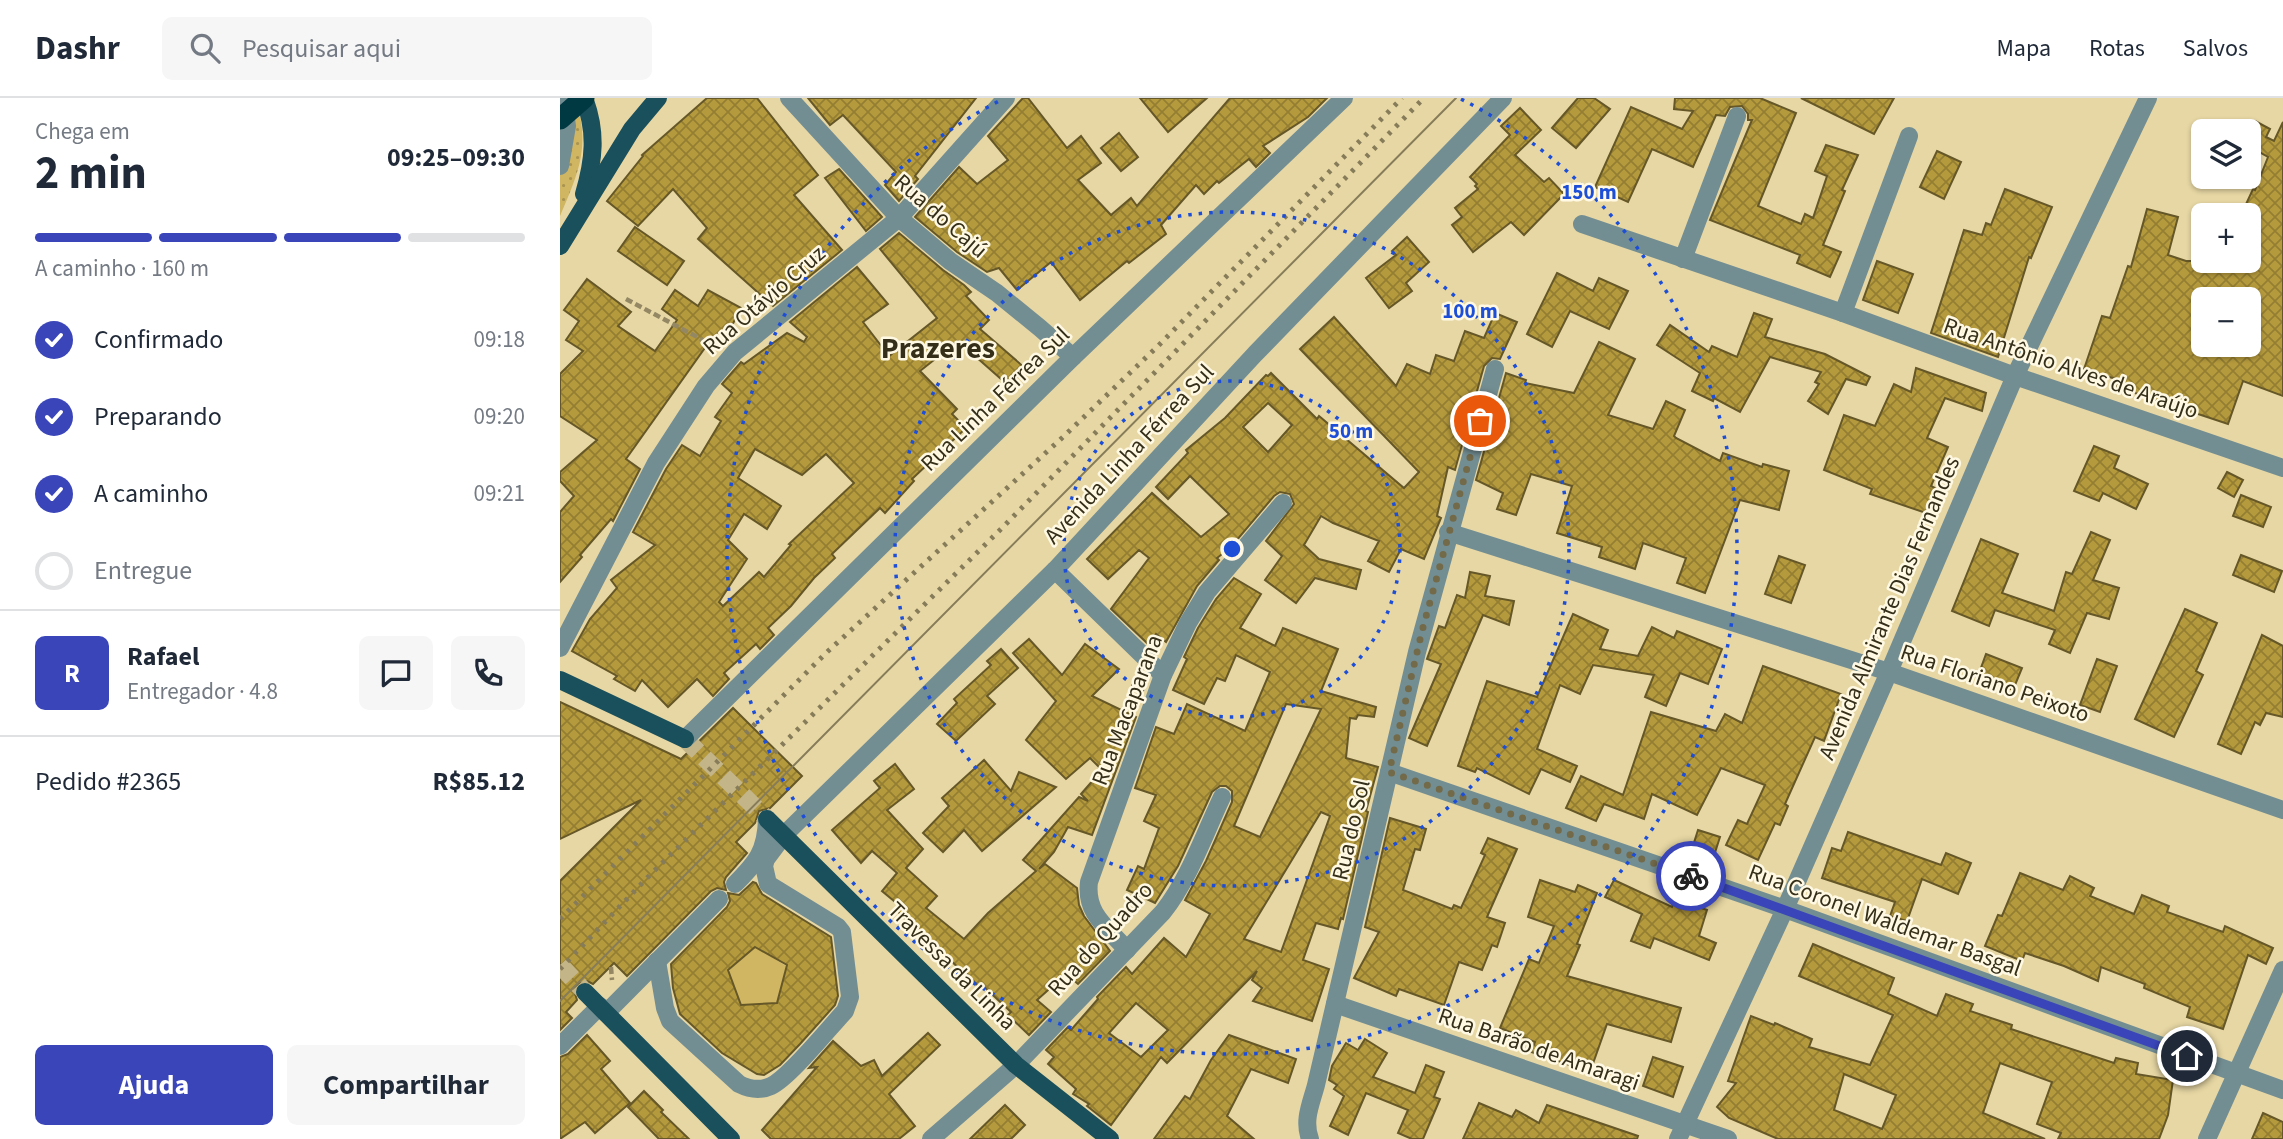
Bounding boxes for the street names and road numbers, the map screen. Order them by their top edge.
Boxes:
street label: Rua do Cajú [887,166,995,266]
street label: Rua Otávio Cruz [696,237,833,363]
street label: Rua Antônio Alves de Araújo [1939,309,2203,427]
street label: Rua Linha Férrea Sul [913,319,1077,479]
street label: Avenida Linha Férrea Sul [1037,357,1221,551]
street label: Avenida Almirante Dias Fernandes [1810,451,1968,765]
street label: Rua Macaparana [1083,630,1171,790]
street label: Rua Floriano Peixoto [1896,635,2094,731]
street label: Rua do Sol [1323,776,1379,884]
street label: Rua Coronel Waldemar Basgal [1744,855,2026,985]
street label: Rua do Quadro [1040,874,1160,1004]
street label: Travessa da Linha [880,894,1024,1038]
street label: Rua Barão de Amaragi [1434,999,1644,1099]

